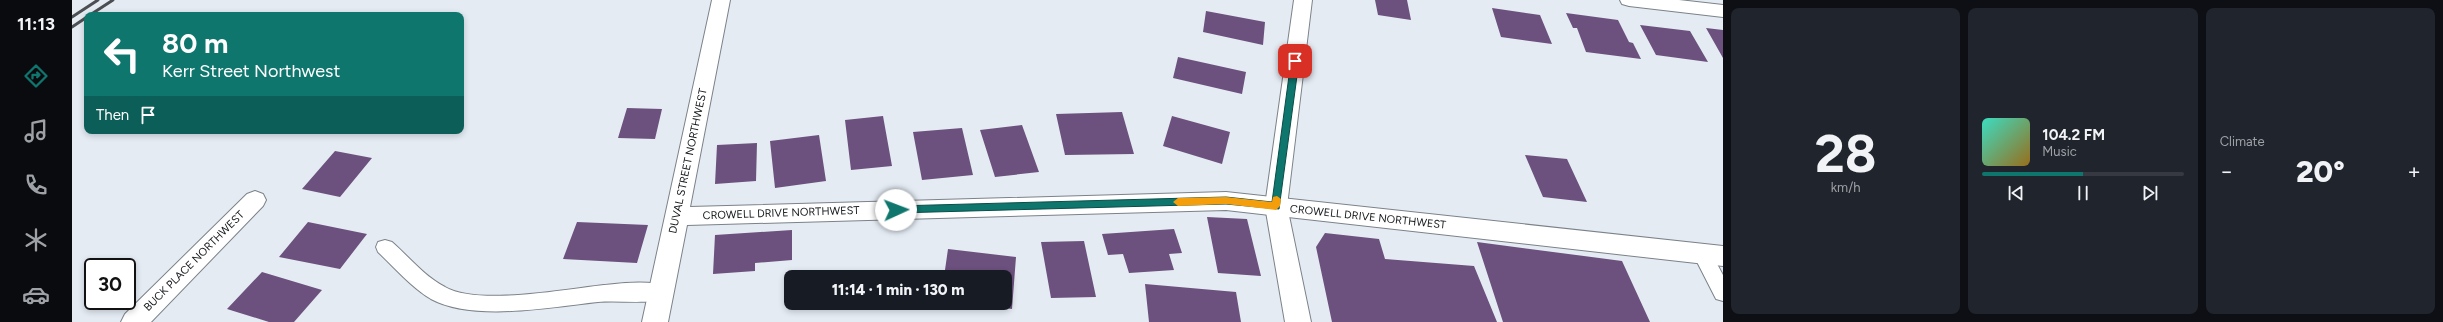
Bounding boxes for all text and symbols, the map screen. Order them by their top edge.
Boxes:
text: 11:13 [17,13,55,35]
text: 80 m [162,26,228,60]
icon: left [96,28,148,80]
pin [1278,44,1312,78]
icon: arrive [1284,50,1306,72]
text: Kerr Street Northwest [162,60,340,82]
icon: directions [22,62,50,90]
street label: DUVAL STREET NORTHWEST [666,87,710,235]
icon: arrive [137,104,159,126]
text: Then [96,106,129,124]
icon: music [22,117,50,145]
text: 28 [1815,123,1877,185]
text: 104.2 FM [2042,126,2105,144]
text: Climate [2220,134,2265,149]
text: Music [2042,144,2077,159]
text: 20° [2296,153,2345,190]
text: − [2220,158,2233,185]
text: + [2407,158,2421,185]
icon: phone [22,171,50,199]
text: km/h [1831,180,1861,195]
icon: previous [2005,182,2027,204]
icon: pause [2072,182,2094,204]
icon: next [2139,182,2161,204]
position arrow [875,189,917,231]
street label: CROWELL DRIVE NORTHWEST [1289,202,1447,232]
street label: CROWELL DRIVE NORTHWEST [702,204,860,222]
street label: BUCK PLACE NORTHWEST [141,208,247,314]
icon: climate [22,226,50,254]
speed limit sign: 30 [84,258,136,310]
icon: car [22,281,50,309]
text: 11:14 · 1 min · 130 m [832,281,964,299]

